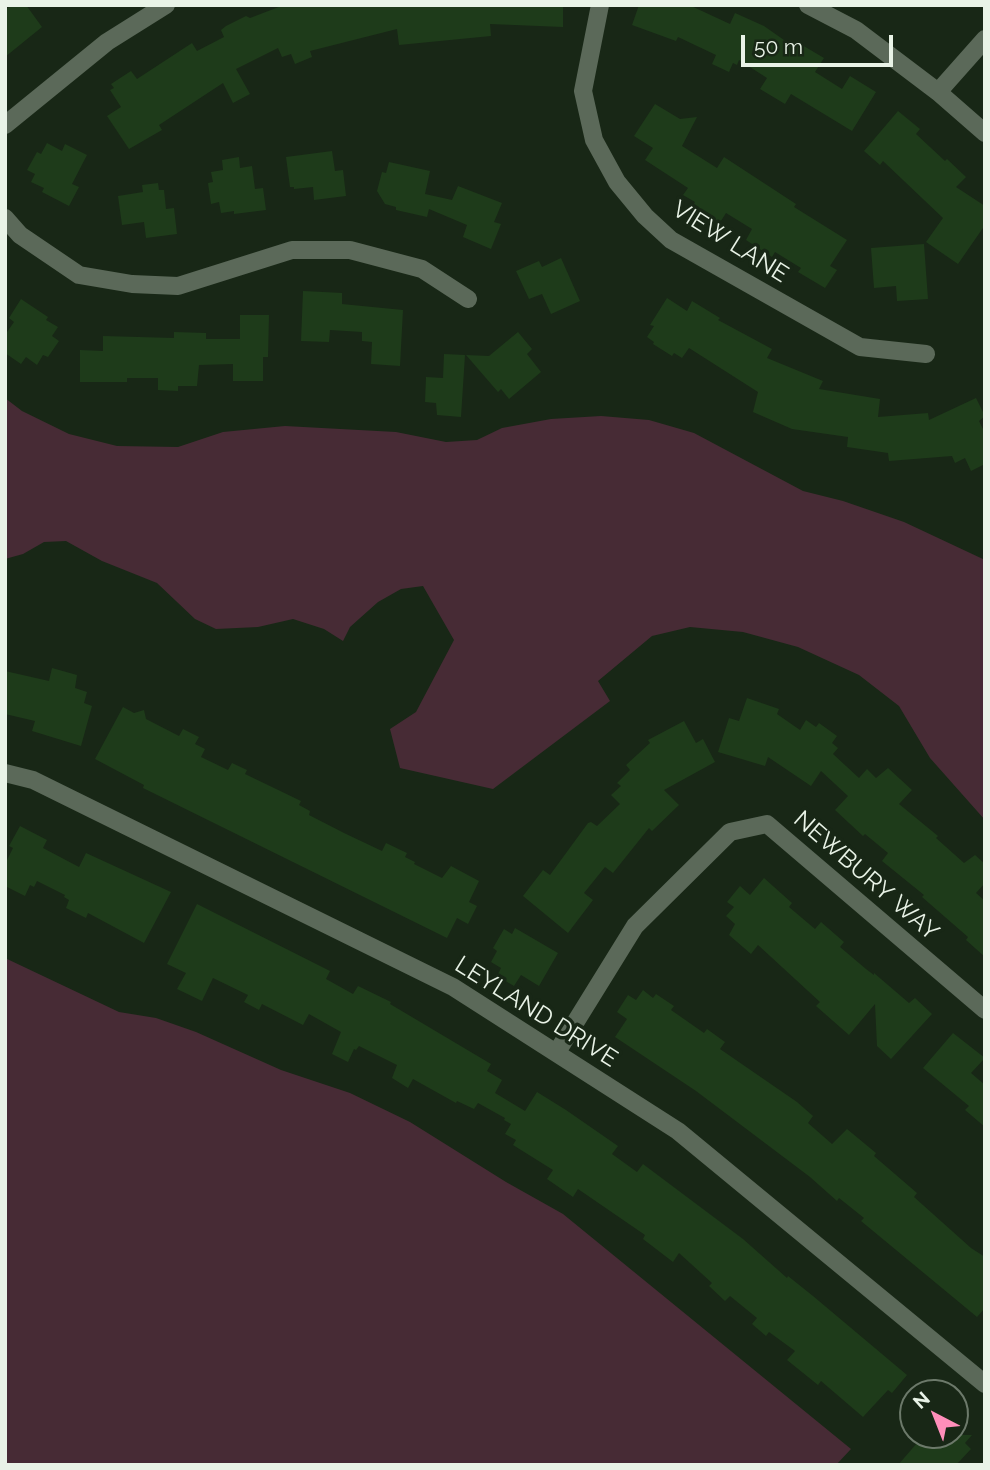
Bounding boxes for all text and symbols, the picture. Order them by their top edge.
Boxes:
scale bar [745,21,897,65]
text: 50 m [754,34,803,59]
street label: VIEW LANE [667,195,793,289]
street label: NEWBURY WAY [788,805,944,947]
street label: LEYLAND DRIVE [450,951,622,1073]
north arrow [899,1379,969,1449]
text: N [909,1387,934,1413]

